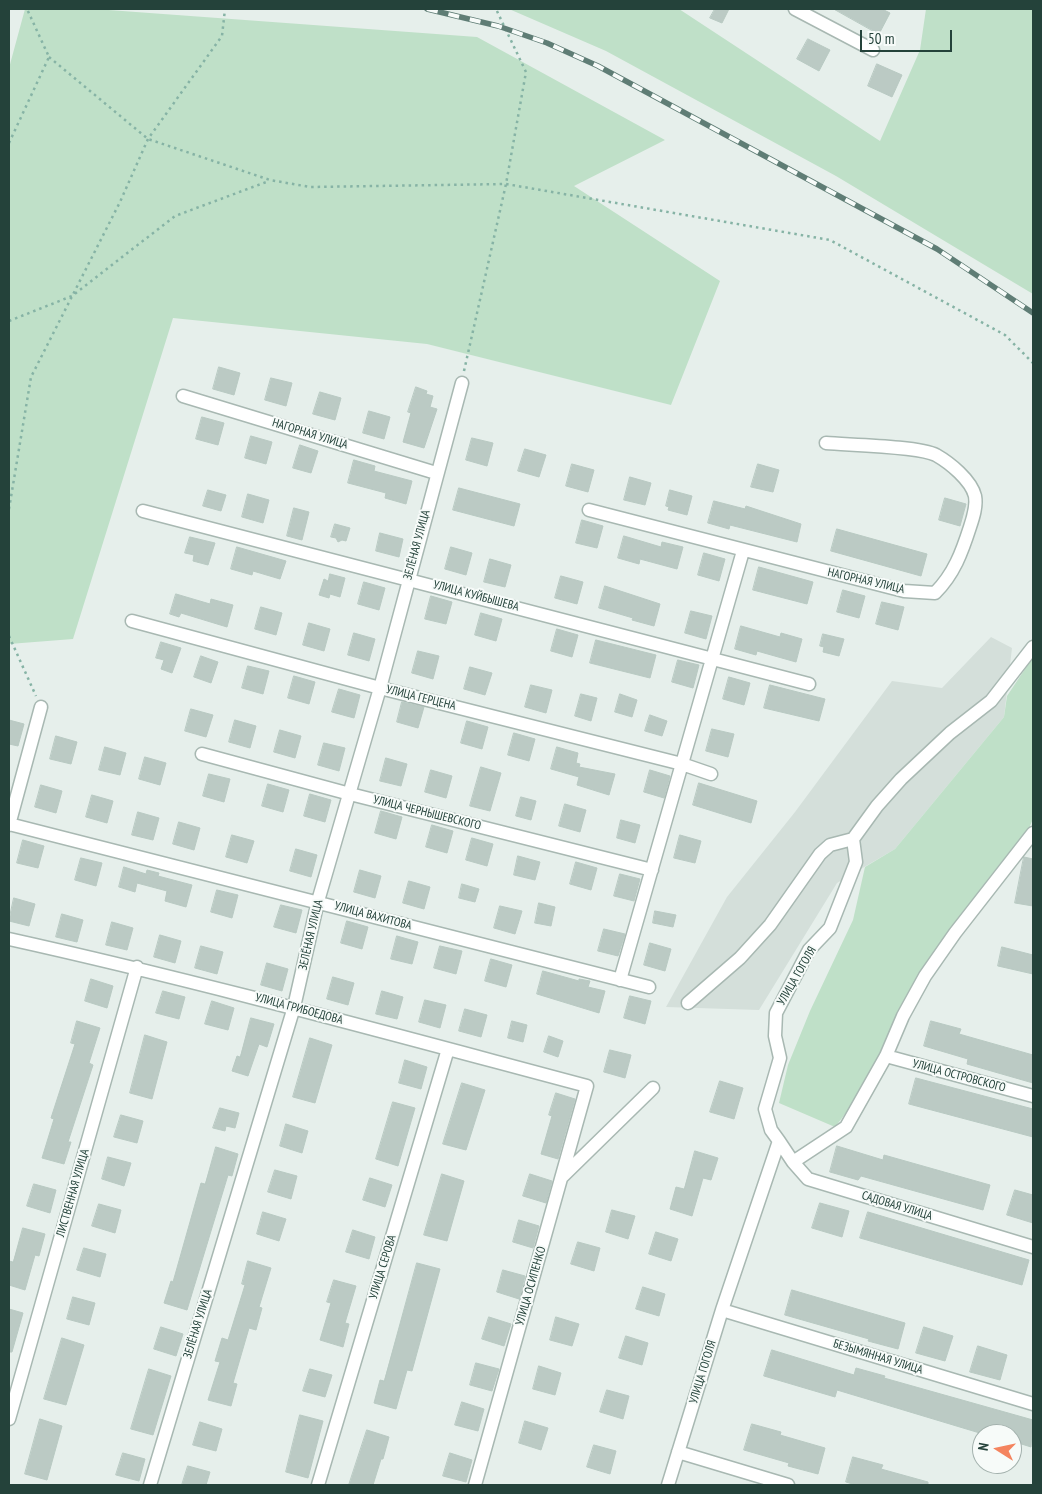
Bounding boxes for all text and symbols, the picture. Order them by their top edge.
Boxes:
scale bar [862,20,954,52]
text: 50 m [868,29,894,48]
street label: НАГОРНАЯ УЛИЦА [270,416,350,452]
street label: ЗЕЛЁНАЯ УЛИЦА [401,508,433,582]
street label: НАГОРНАЯ УЛИЦА [826,565,906,597]
street label: УЛИЦА КУЙБЫШЕВА [432,578,520,614]
street label: УЛИЦА ГЕРЦЕНА [385,682,457,714]
street label: УЛИЦА ЧЕРНЫШЕВСКОГО [372,793,482,833]
street label: ЗЕЛЁНАЯ УЛИЦА [296,898,326,972]
street label: УЛИЦА ВАХИТОВА [333,899,413,933]
street label: УЛИЦА ГОГОЛЯ [774,944,820,1008]
street label: УЛИЦА ГРИБОЕДОВА [254,990,344,1028]
street label: УЛИЦА ОСТРОВСКОГО [911,1057,1007,1095]
street label: ЛИСТВЕННАЯ УЛИЦА [54,1147,92,1239]
street label: САДОВАЯ УЛИЦА [860,1188,934,1224]
street label: УЛИЦА СЕРОВА [366,1233,400,1301]
street label: УЛИЦА ОСИПЕНКО [513,1245,549,1327]
street label: ЗЕЛЁНАЯ УЛИЦА [181,1288,215,1360]
street label: БЕЗЫМЯННАЯ УЛИЦА [831,1337,925,1377]
street label: УЛИЦА ГОГОЛЯ [687,1339,719,1405]
north arrow [972,1424,1022,1474]
text: N [974,1441,993,1452]

